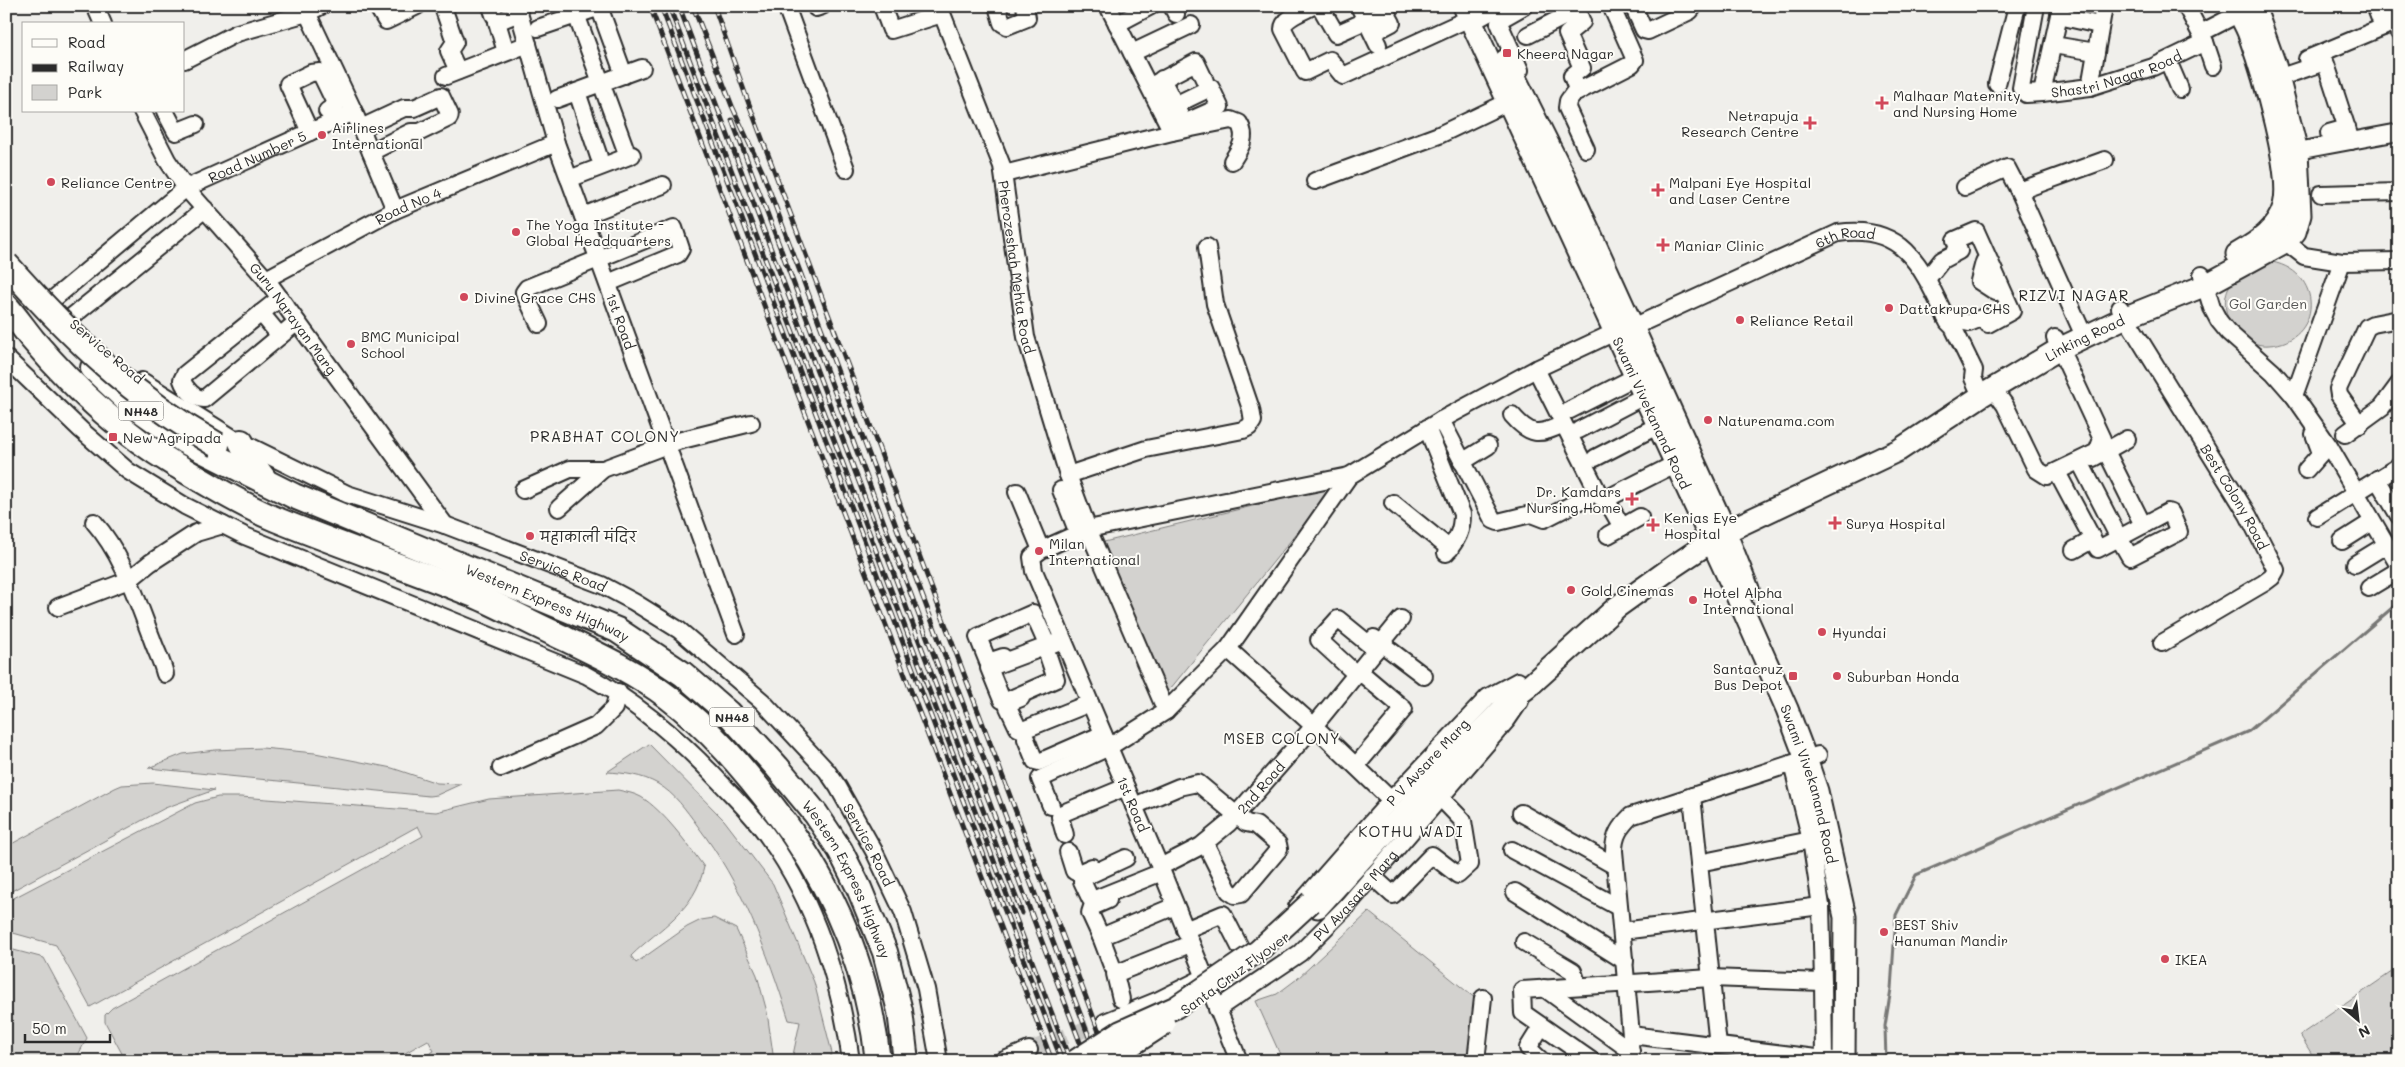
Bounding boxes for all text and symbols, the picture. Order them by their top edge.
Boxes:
legend [22,22,185,112]
text: Road [68,32,105,52]
place label: Kheera Nagar [1517,44,1614,63]
street label: Shastri Nagar Road [2050,45,2185,101]
marker: Kheera Nagar [1501,47,1513,59]
text: Railway [68,56,124,76]
text: Park [68,82,102,102]
place label: Malhaar Maternity and Nursing Home [1893,86,2020,121]
marker: Malhaar Maternity and Nursing Home [1875,96,1889,110]
place label: Netrapuja Research Centre [1681,106,1799,141]
marker: Netrapuja Research Centre [1803,116,1817,130]
place label: Airlines International [332,118,423,153]
street label: Road Number 5 [205,125,309,186]
marker: Airlines International [316,129,328,141]
place label: Reliance Centre [61,173,173,192]
place label: Malpani Eye Hospital and Laser Centre [1669,173,1811,208]
marker: Reliance Centre [45,176,57,188]
street label: Pherozeshah Mehta Road [995,179,1040,356]
street label: Road No 4 [371,182,445,229]
marker: Malpani Eye Hospital and Laser Centre [1651,183,1665,197]
place label: The Yoga Institute - Global Headquarters [526,215,671,250]
street label: 6th Road [1812,222,1877,252]
marker: The Yoga Institute - Global Headquarters [510,226,522,238]
place label: Maniar Clinic [1674,236,1764,255]
marker: Maniar Clinic [1656,238,1670,252]
street label: Guru Narayan Marg [246,258,342,378]
district label: RIZVI NAGAR [2019,285,2129,305]
place label: Divine Grace CHS [474,288,596,307]
street label: 1st Road [602,290,640,352]
marker: Divine Grace CHS [458,291,470,303]
park label: Gol Garden [2229,294,2307,313]
place label: Dattakrupa CHS [1899,299,2010,318]
marker: Dattakrupa CHS [1883,302,1895,314]
street label: Linking Road [2041,310,2127,365]
place label: Reliance Retail [1750,311,1854,330]
street label: Service Road [66,314,148,388]
marker: Reliance Retail [1734,314,1746,326]
place label: BMC Municipal School [361,327,460,362]
street label: Swami Vivekanand Road [1609,333,1696,492]
marker: BMC Municipal School [345,338,357,350]
road number: NH48 [118,402,164,421]
place label: Naturenama.com [1718,411,1835,430]
marker: Naturenama.com [1702,414,1714,426]
district label: PRABHAT COLONY [530,426,680,446]
place label: New Agripada [123,428,221,447]
marker: New Agripada [107,431,119,443]
street label: Best Colony Road [2197,440,2273,553]
place label: Dr. Kamdars Nursing Home [1526,482,1621,517]
marker: Dr. Kamdars Nursing Home [1625,492,1639,506]
place label: Kenias Eye Hospital [1664,508,1737,543]
place label: Surya Hospital [1846,514,1945,533]
marker: Surya Hospital [1828,516,1842,530]
marker: Kenias Eye Hospital [1646,518,1660,532]
place label: महाकाली मंदिर [539,526,638,546]
marker: महाकाली मंदिर [524,530,536,542]
place label: Milan International [1049,534,1140,569]
street label: Service Road [517,545,611,596]
marker: Milan International [1033,545,1045,557]
street label: Western Express Highway [463,559,634,646]
place label: Gold Cinemas [1581,581,1674,600]
place label: Hotel Alpha International [1703,583,1794,618]
marker: Gold Cinemas [1565,584,1577,596]
marker: Hotel Alpha International [1687,594,1699,606]
place label: Hyundai [1832,623,1887,642]
marker: Hyundai [1816,626,1828,638]
place label: Santacruz Bus Depot [1713,659,1783,694]
place label: Suburban Honda [1847,667,1960,686]
marker: Santacruz Bus Depot [1787,670,1799,682]
marker: Suburban Honda [1831,670,1843,682]
street label: Swami Vivekanand Road [1777,701,1842,865]
road number: NH48 [710,708,754,726]
street label: P V Avsare Marg [1381,714,1473,809]
district label: MSEB COLONY [1223,728,1341,748]
street label: 2nd Road [1232,757,1289,817]
street label: 1st Road [1113,773,1153,835]
street label: Western Express Highway [799,796,896,960]
street label: Service Road [839,799,899,889]
district label: KOTHU WADI [1358,821,1464,841]
street label: PV Avasare Marg [1308,845,1401,945]
place label: BEST Shiv Hanuman Mandir [1894,915,2008,950]
marker: BEST Shiv Hanuman Mandir [1878,926,1890,938]
street label: Santa Cruz Flyover [1177,927,1293,1019]
place label: IKEA [2175,950,2207,969]
marker: IKEA [2159,953,2171,965]
north arrow [2332,994,2382,1044]
scale bar [25,1012,110,1044]
text: 50 m [32,1018,67,1038]
text: N [2355,1021,2373,1043]

